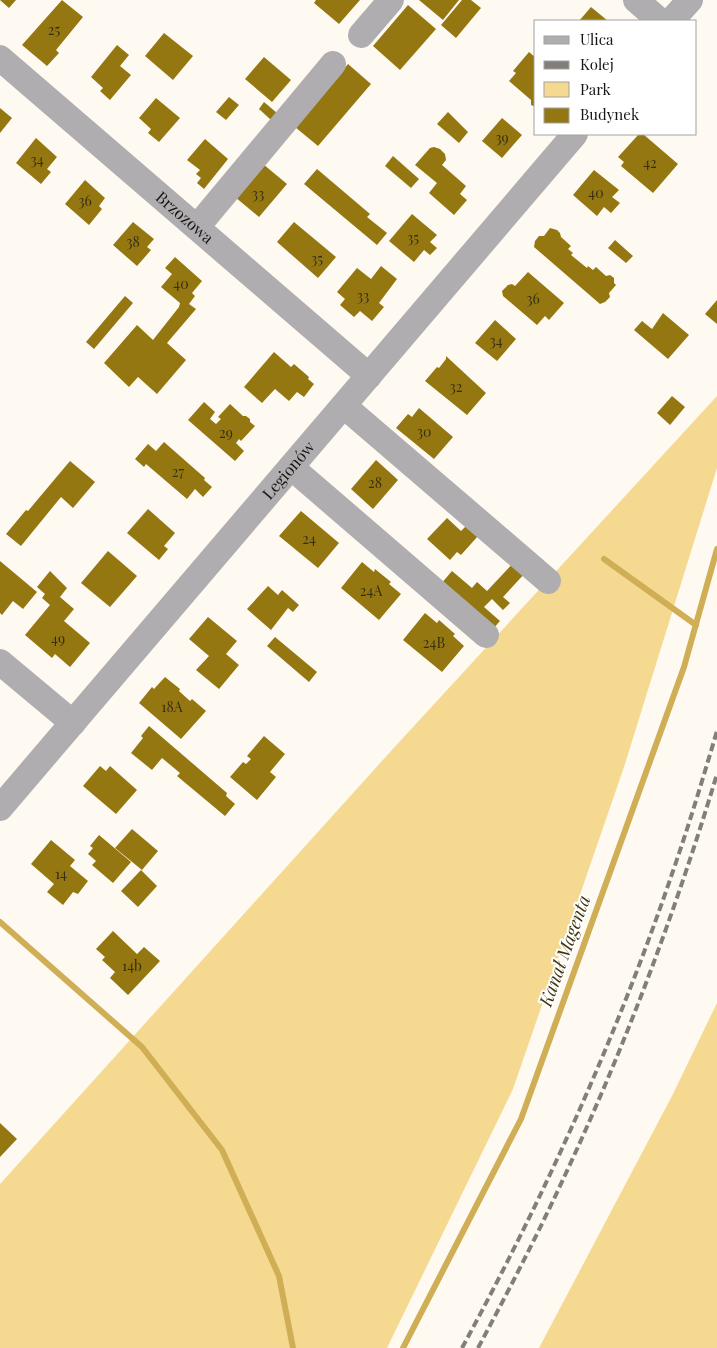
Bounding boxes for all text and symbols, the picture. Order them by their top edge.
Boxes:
house number: 25 [48,20,60,39]
legend [534,20,697,135]
text: Ulica [580,29,614,49]
text: Kolej [580,54,614,74]
text: Park [580,79,612,99]
text: Budynek [580,104,640,124]
house number: 39 [495,128,509,147]
house number: 34 [30,150,44,169]
house number: 42 [643,153,657,172]
house number: 40 [588,183,604,202]
house number: 33 [252,184,264,203]
street label: Brzozowa [152,186,219,248]
house number: 36 [78,191,92,210]
house number: 35 [407,228,419,247]
house number: 38 [126,232,140,251]
house number: 35 [311,249,323,268]
house number: 40 [173,274,189,293]
house number: 33 [357,286,369,305]
house number: 36 [526,289,540,308]
house number: 34 [489,331,503,350]
house number: 32 [449,377,463,396]
house number: 30 [417,422,431,441]
house number: 29 [219,423,233,442]
street label: Legionów [257,436,319,503]
house number: 27 [172,462,185,481]
house number: 28 [368,473,382,492]
house number: 24 [302,529,316,548]
house number: 24A [360,581,382,600]
house number: 49 [51,629,65,648]
house number: 24B [423,633,445,652]
house number: 18A [161,697,183,716]
house number: 14 [55,864,67,883]
water label: Kanał Magenta [532,892,595,1011]
house number: 14b [122,956,142,975]

